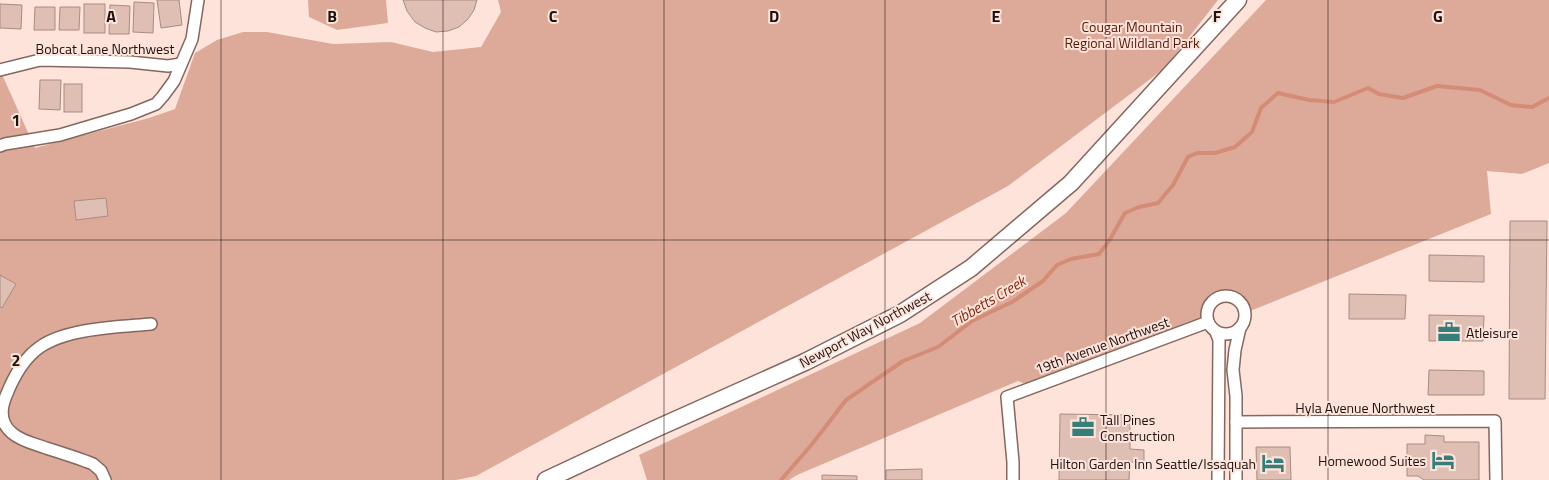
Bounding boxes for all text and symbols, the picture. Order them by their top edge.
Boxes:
text: A [106,4,116,28]
text: B [327,4,337,28]
text: C [549,4,558,28]
text: D [769,4,779,28]
text: E [992,4,1001,28]
text: F [1213,4,1222,28]
text: G [1433,4,1443,28]
park label: Cougar Mountain Regional Wildland Park [1064,16,1200,53]
street label: Bobcat Lane Northwest [36,38,175,59]
text: 1 [12,108,20,132]
water label: Tibbetts Creek [946,268,1032,332]
street label: Newport Way Northwest [795,285,935,373]
street label: 19th Avenue Northwest [1032,311,1172,379]
office icon: Atleisure [1436,319,1462,345]
place label: Atleisure [1466,322,1518,343]
text: 2 [12,348,20,372]
street label: Hyla Avenue Northwest [1295,397,1435,418]
place label: Tall Pines Construction [1100,409,1175,446]
office icon: Tall Pines Construction [1070,414,1096,440]
hotel icon: Homewood Suites [1430,447,1456,473]
hotel icon: Hilton Garden Inn Seattle/Issaquah [1260,450,1286,476]
place label: Homewood Suites [1318,450,1426,471]
place label: Hilton Garden Inn Seattle/Issaquah [1050,453,1256,474]

